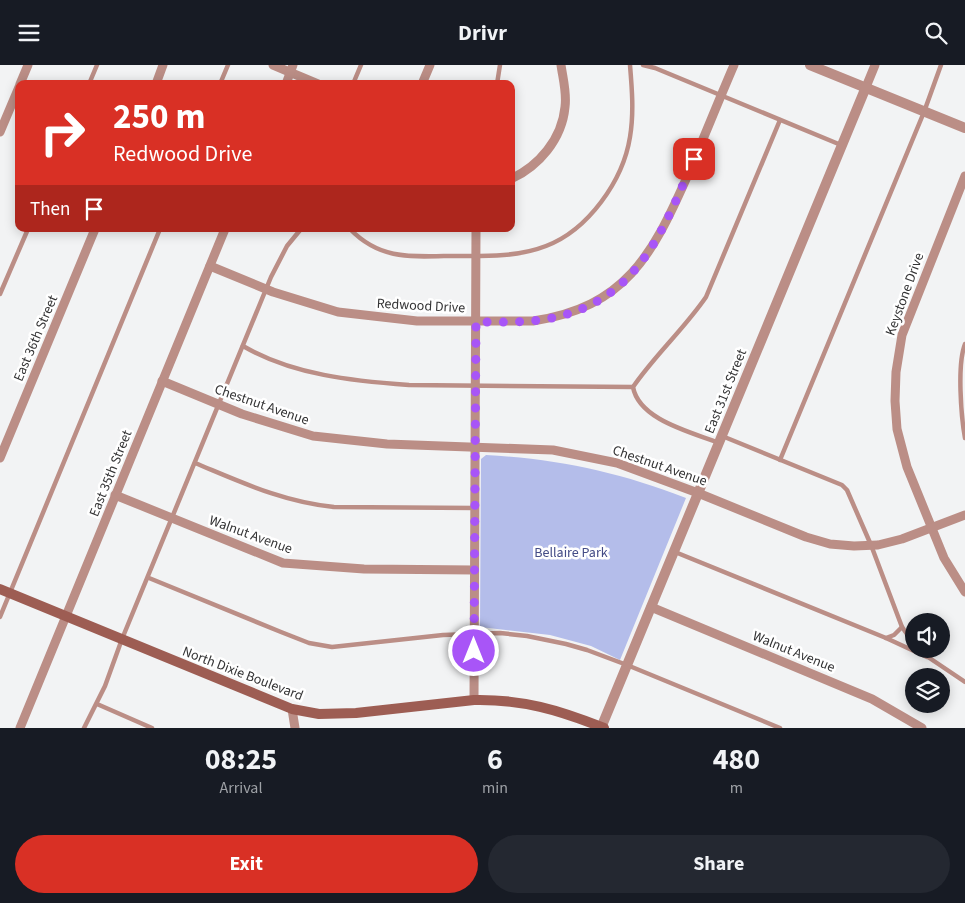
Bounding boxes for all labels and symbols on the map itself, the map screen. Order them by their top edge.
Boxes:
pin [673,138,715,180]
street label: Keystone Drive [881,250,929,339]
street label: East 36th Street [9,292,63,385]
street label: Redwood Drive [376,294,466,318]
street label: East 31st Street [700,346,752,437]
street label: Chestnut Avenue [212,379,312,431]
street label: East 35th Street [84,427,137,520]
street label: Chestnut Avenue [610,440,710,492]
street label: Walnut Avenue [206,511,295,559]
park label: Bellaire Park [534,543,608,563]
position arrow [447,624,499,676]
street label: Walnut Avenue [749,626,838,678]
street label: North Dixie Boulevard [179,642,306,706]

